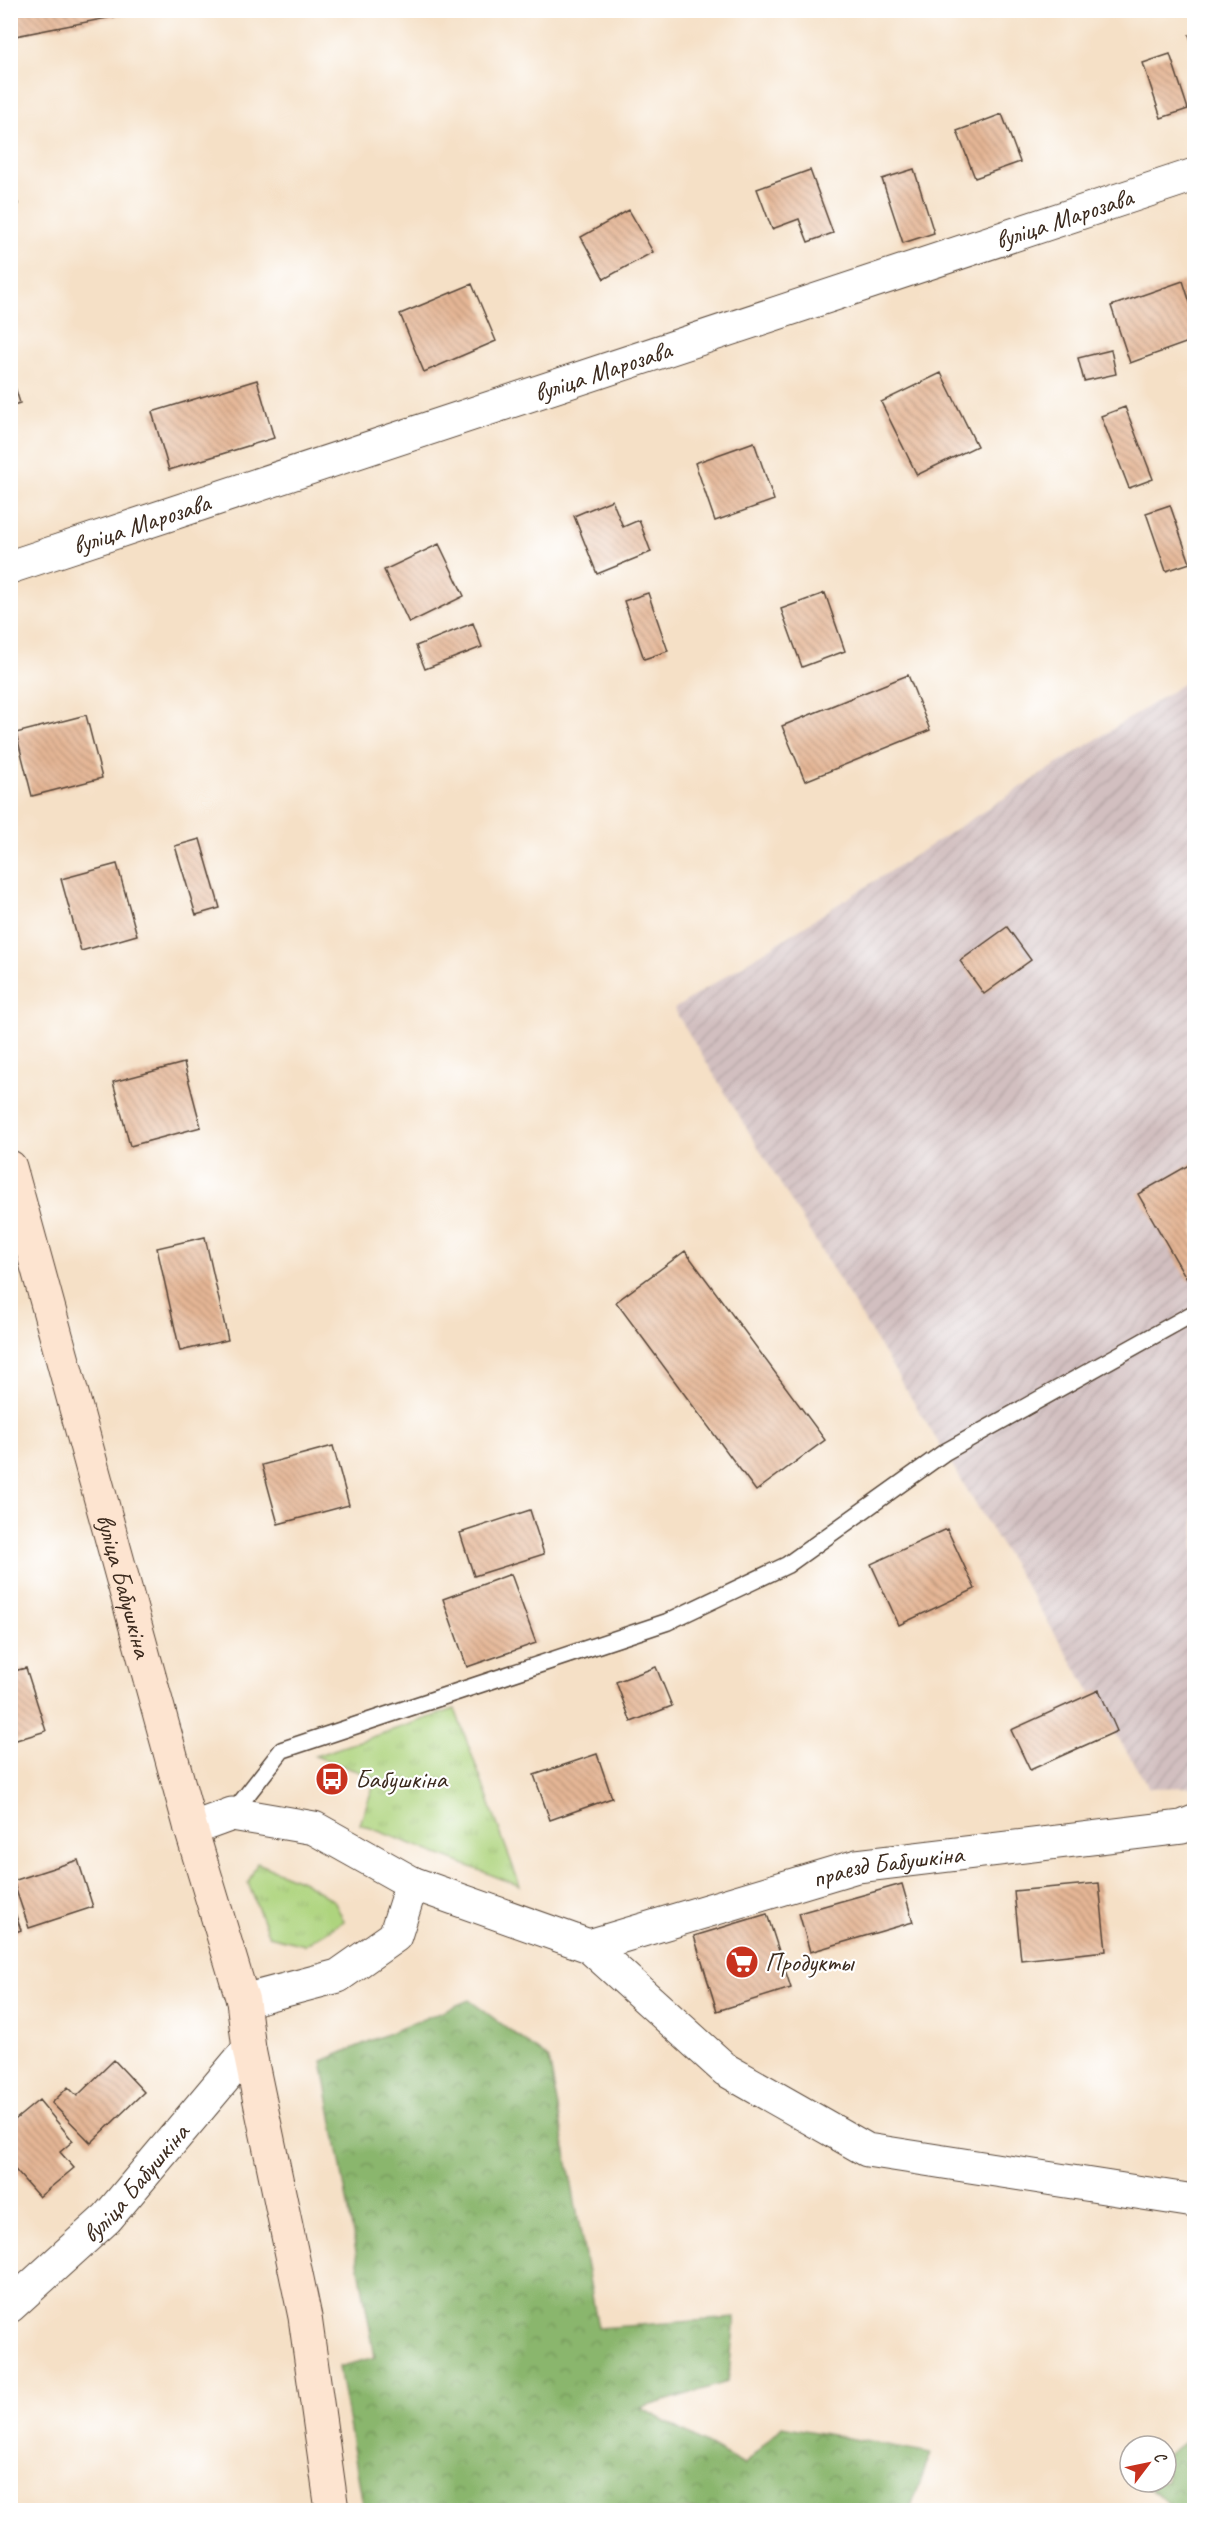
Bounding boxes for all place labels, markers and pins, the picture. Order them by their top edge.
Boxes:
bus stop icon: Бабушкіна [314,1761,350,1797]
place label: Бабушкіна [355,1763,448,1796]
supermarket icon: Продукты [724,1944,760,1980]
place label: Продукты [765,1946,856,1979]

